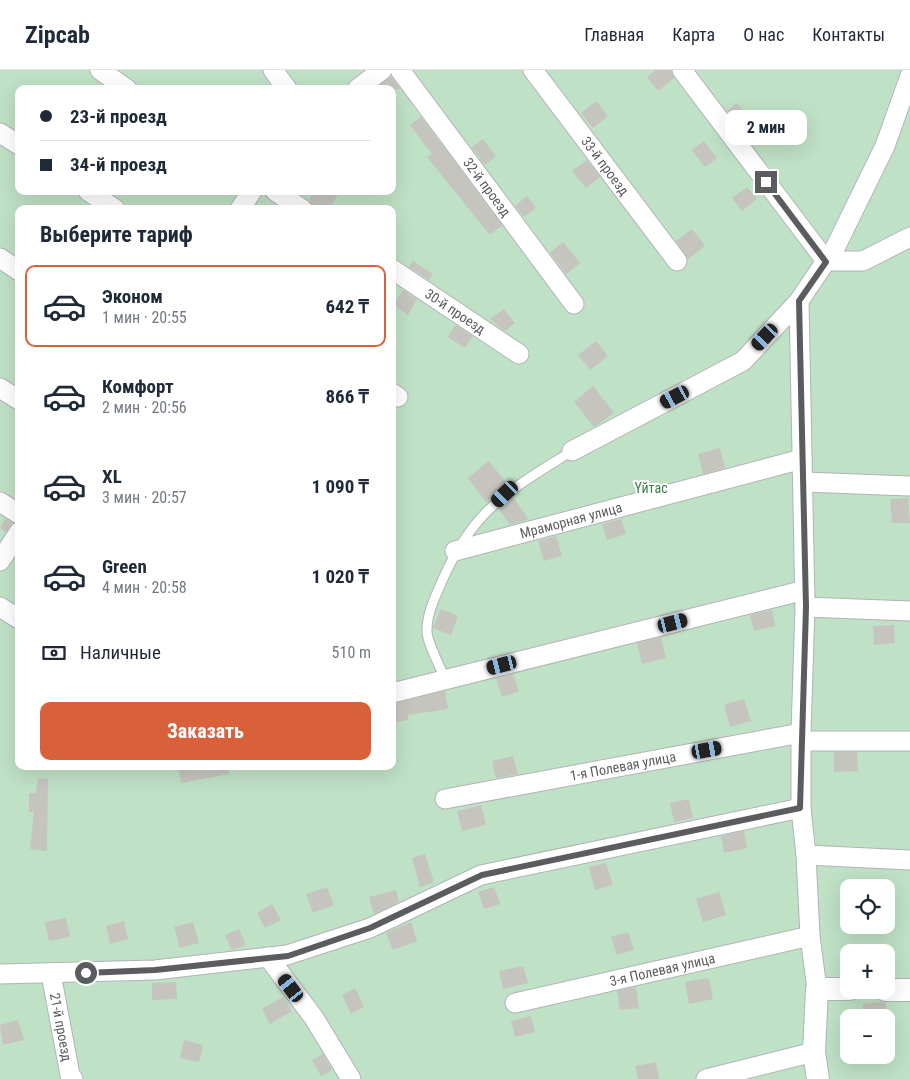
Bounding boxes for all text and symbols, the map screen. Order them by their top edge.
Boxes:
text: Zipcab [25,21,90,49]
text: Главная [584,24,644,45]
text: Карта [672,24,715,45]
text: О нас [743,24,784,45]
text: Контакты [812,24,885,45]
text: 23-й проезд [70,105,167,128]
callout: 2 мин [725,109,807,144]
text: 2 мин [747,118,785,137]
street label: 33-й проезд [578,133,633,199]
text: 34-й проезд [70,153,167,176]
street label: 32-й проезд [460,155,514,220]
route end [755,171,777,193]
text: Выберите тариф [40,222,193,247]
icon: car [42,284,87,329]
text: Эконом [102,285,163,308]
street label: 30-й проезд [422,285,489,337]
text: 642 ₸ [325,295,369,318]
text: 1 мин · 20:55 [102,308,187,327]
car [749,321,780,353]
icon: car [42,374,87,419]
text: Комфорт [102,375,174,398]
car [658,383,691,411]
text: 866 ₸ [325,385,369,408]
text: 2 мин · 20:56 [102,398,187,417]
icon: car [42,464,87,509]
text: XL [102,465,122,488]
text: 1 090 ₸ [311,475,369,498]
car [488,478,521,510]
park label: Үйтас [634,480,668,496]
text: 3 мин · 20:57 [102,488,187,507]
street label: Мраморная улица [518,499,624,541]
icon: car [42,554,87,599]
text: Green [102,555,147,578]
text: 1 020 ₸ [311,565,369,588]
text: 4 мин · 20:58 [102,578,187,597]
car [656,612,689,634]
icon: cash [40,639,68,667]
text: Наличные [80,641,161,664]
text: 510 m [332,643,371,662]
car [485,654,518,676]
button: Заказать [40,702,371,760]
car [690,740,723,760]
street label: 1-я Полевая улица [569,748,677,784]
map controls [840,879,895,1064]
button: locate [840,879,895,934]
button: + [840,944,895,999]
street label: 3-я Полевая улица [608,950,716,989]
route start [75,962,97,984]
car [275,972,306,1004]
street label: 21-й проезд [47,992,75,1063]
button: − [840,1009,895,1064]

